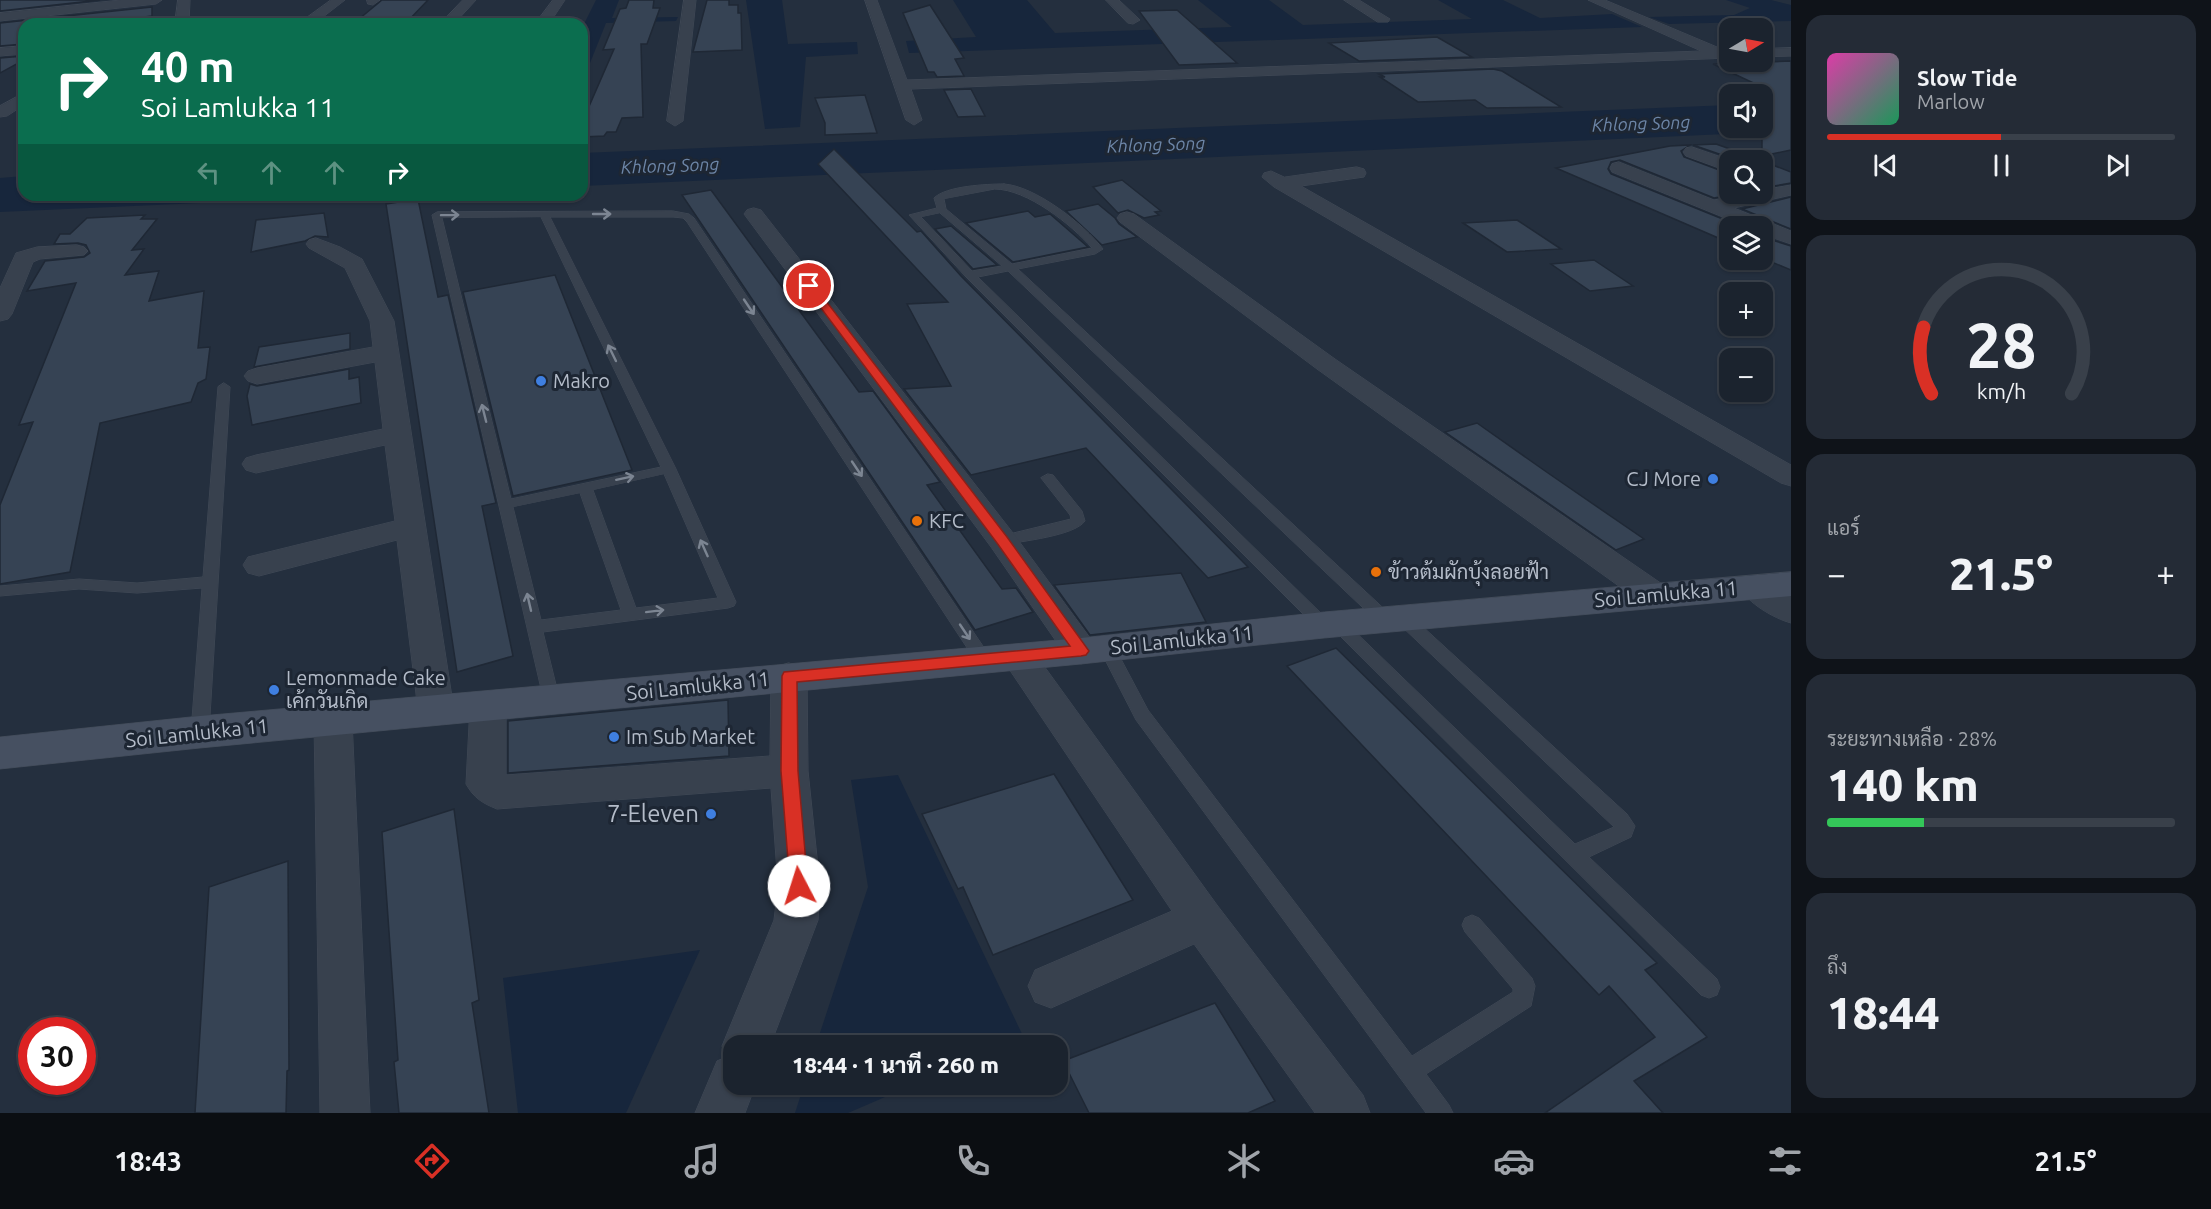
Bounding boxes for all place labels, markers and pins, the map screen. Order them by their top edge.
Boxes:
pin [783,260,834,311]
place label: Makro [553,369,610,392]
marker: Makro [534,374,548,388]
place label: CJ More [1626,467,1701,490]
marker: CJ More [1706,472,1720,486]
place label: KFC [929,509,964,532]
marker: KFC [910,514,924,528]
place label: ข้าวต้มผักบุ้งลอยฟ้า [1388,560,1549,586]
marker: ข้าวต้มผักบุ้งลอยฟ้า [1369,565,1383,579]
place label: Lemonmade Cake เค้กวันเกิด [286,666,446,712]
marker: Lemonmade Cake เค้กวันเกิด [267,683,281,697]
place label: Im Sub Market [626,725,755,748]
marker: Im Sub Market [607,730,621,744]
place label: 7-Eleven [607,800,699,827]
marker: 7-Eleven [704,807,718,821]

